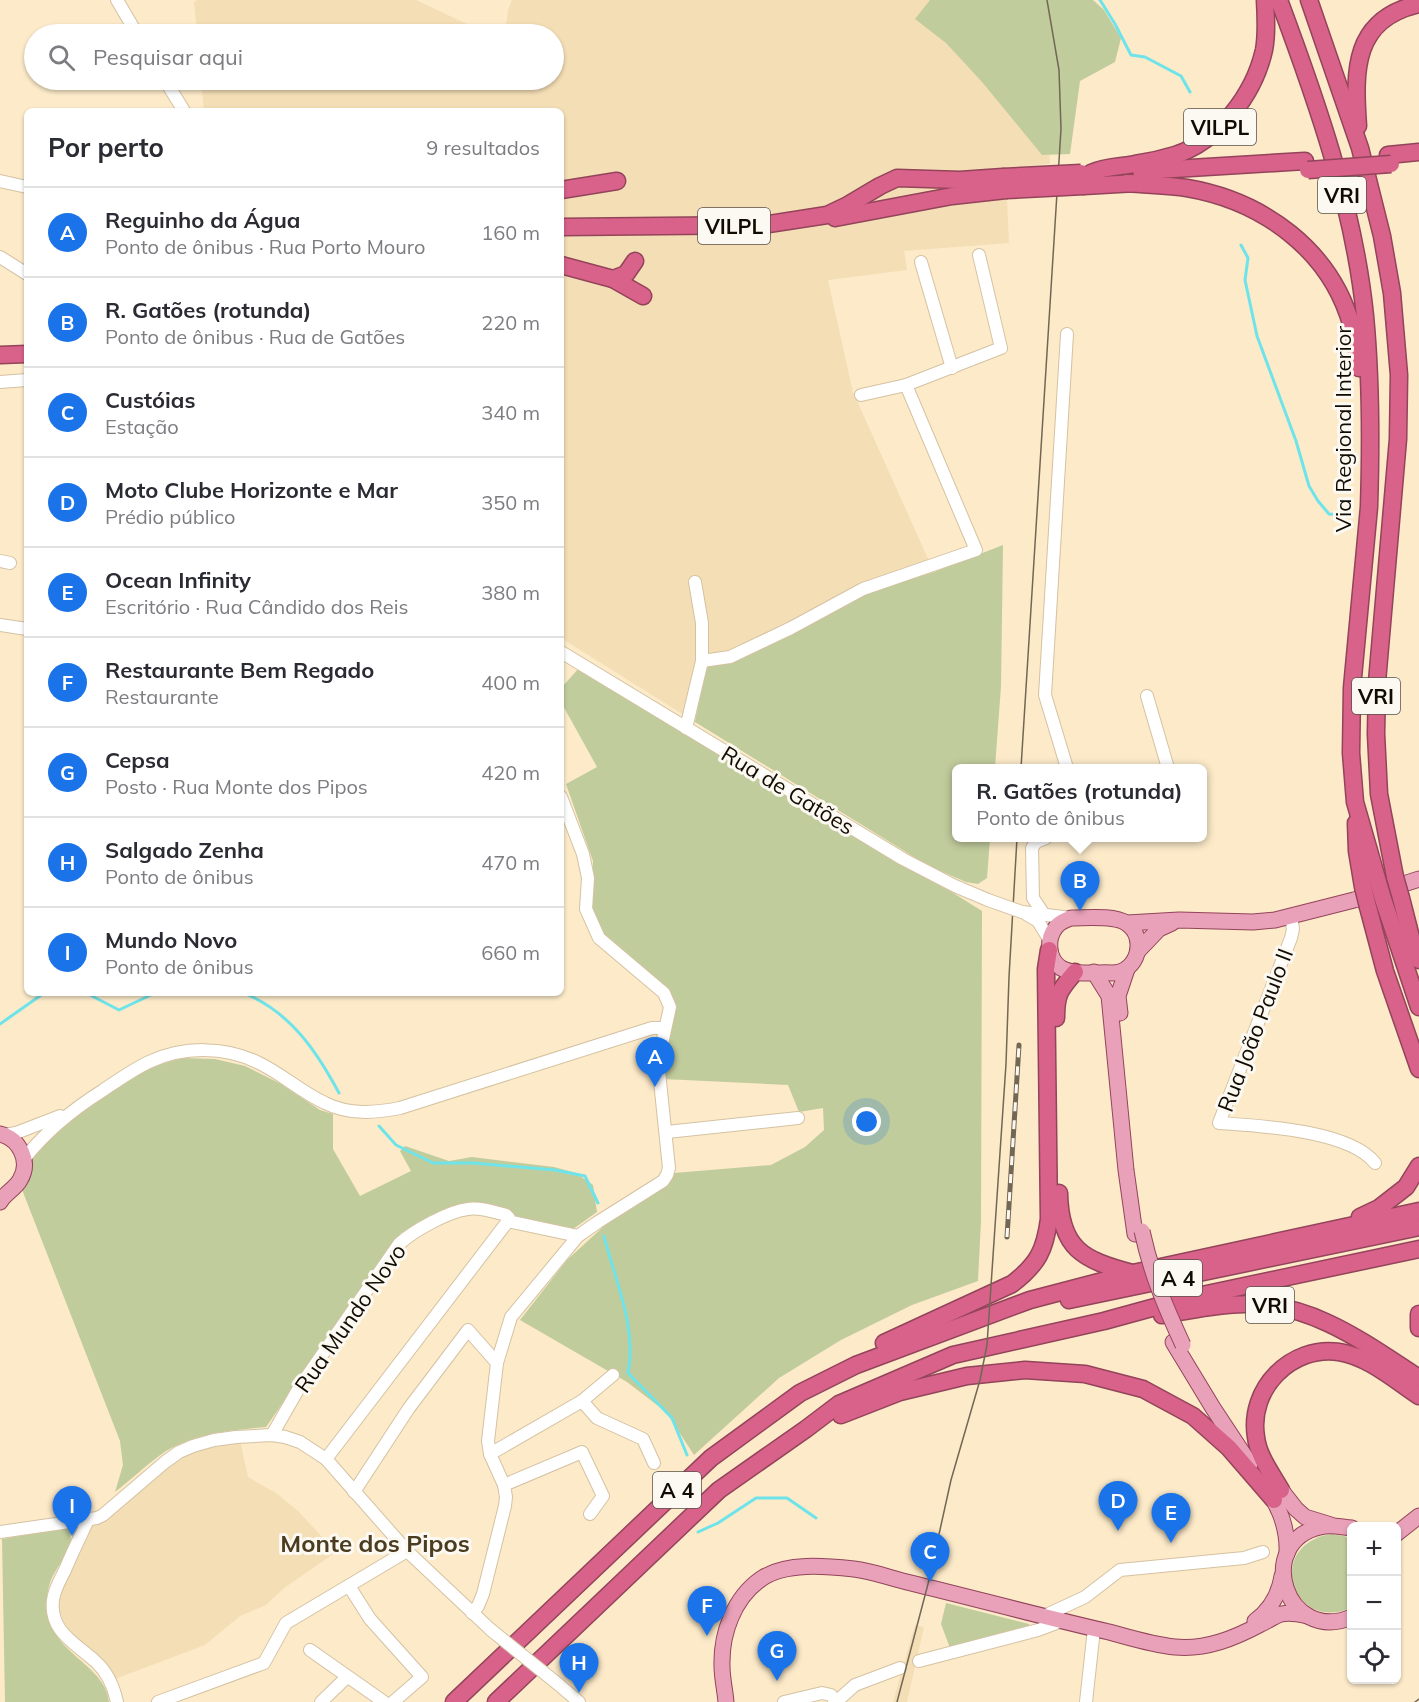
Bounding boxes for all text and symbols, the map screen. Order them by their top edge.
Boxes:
search box [24,24,564,90]
icon: search [45,41,78,74]
text: Pesquisar aqui [93,43,243,71]
road number: VILPL [1184,109,1256,145]
text: Por perto [48,131,164,164]
text: 9 resultados [426,135,540,160]
road number: VRI [1318,177,1366,213]
text: Reguinho da Água [105,206,300,234]
road number: VILPL [698,208,770,244]
text: A [60,220,75,245]
text: 160 m [481,220,540,245]
text: Ponto de ônibus · Rua Porto Mouro [105,234,425,259]
text: R. Gatões (rotunda) [105,296,311,324]
text: B [61,310,74,335]
text: 220 m [481,310,540,335]
text: Ponto de ônibus · Rua de Gatões [105,324,405,349]
street label: Via Regional Interior [1329,326,1357,532]
text: Custóias [105,386,195,414]
text: C [61,400,74,425]
text: 340 m [481,400,540,425]
text: Estação [105,414,179,439]
text: Moto Clube Horizonte e Mar [105,476,398,504]
text: D [60,490,75,515]
text: 350 m [481,490,540,515]
text: Prédio público [105,504,235,529]
text: Ocean Infinity [105,566,251,594]
text: E [62,580,73,605]
text: 380 m [481,580,540,605]
text: Escritório · Rua Cândido dos Reis [105,594,408,619]
text: Restaurante Bem Regado [105,656,374,684]
text: F [62,670,73,695]
text: 400 m [481,670,540,695]
road number: VRI [1352,678,1400,714]
text: Restaurante [105,684,219,709]
street label: Rua de Gatões [716,739,860,841]
text: Cepsa [105,746,170,774]
text: G [60,760,75,785]
text: 420 m [481,760,540,785]
popup [952,764,1207,842]
text: Posto · Rua Monte dos Pipos [105,774,368,799]
text: R. Gatões (rotunda) [976,777,1183,805]
text: Ponto de ônibus [976,805,1125,830]
text: Salgado Zenha [105,836,264,864]
text: H [60,850,75,875]
text: 470 m [481,850,540,875]
pin: B [1060,862,1100,911]
text: Ponto de ônibus [105,864,254,889]
text: Mundo Novo [105,926,237,954]
text: I [65,940,70,965]
text: 660 m [481,940,540,965]
street label: Rua João Paulo II [1211,944,1299,1116]
text: Ponto de ônibus [105,954,254,979]
pin: A [636,1038,674,1087]
your location [852,1107,881,1136]
street label: Rua Mundo Novo [288,1238,412,1398]
road number: A 4 [1154,1260,1202,1296]
road number: VRI [1246,1287,1294,1323]
road number: A 4 [653,1472,701,1508]
pin: D [1098,1482,1138,1531]
pin: I [52,1486,92,1536]
pin: E [1152,1494,1190,1543]
map controls [1347,1522,1401,1684]
button: + [1347,1522,1401,1576]
district label: Monte dos Pipos [280,1528,470,1558]
pin: C [910,1532,950,1582]
button: − [1347,1576,1401,1630]
pin: F [688,1586,726,1636]
button: locate [1347,1630,1401,1684]
pin: G [758,1632,796,1681]
pin: H [560,1644,598,1693]

